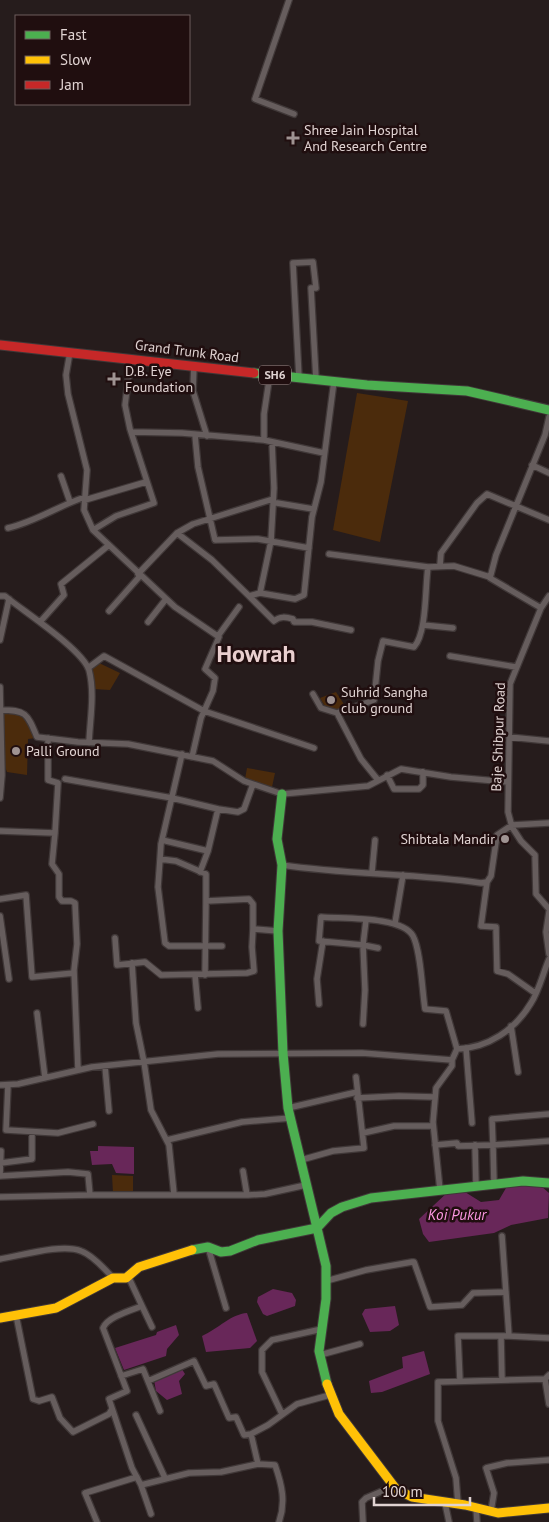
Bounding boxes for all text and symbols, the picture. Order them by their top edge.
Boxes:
legend [15,15,190,105]
text: Fast [60,25,87,44]
text: Slow [60,50,91,69]
text: Jam [59,75,84,94]
place label: Shree Jain Hospital And Research Centre [304,121,427,155]
marker: Shree Jain Hospital And Research Centre [286,131,300,145]
street label: Grand Trunk Road [134,336,240,366]
place label: D.B. Eye Foundation [125,362,193,396]
road number: SH6 [259,366,291,384]
marker: D.B. Eye Foundation [107,372,121,386]
district label: Howrah [216,638,296,669]
street label: Baje Shibpur Road [487,682,509,792]
place label: Suhrid Sangha club ground [341,683,428,717]
marker: Suhrid Sangha club ground [325,694,337,706]
place label: Palli Ground [26,742,100,760]
marker: Palli Ground [10,745,22,757]
place label: Shibtala Mandir [400,830,495,848]
marker: Shibtala Mandir [499,833,511,845]
water label: Koi Pukur [428,1205,487,1224]
scale bar [374,1474,470,1506]
text: 100 m [382,1482,423,1501]

